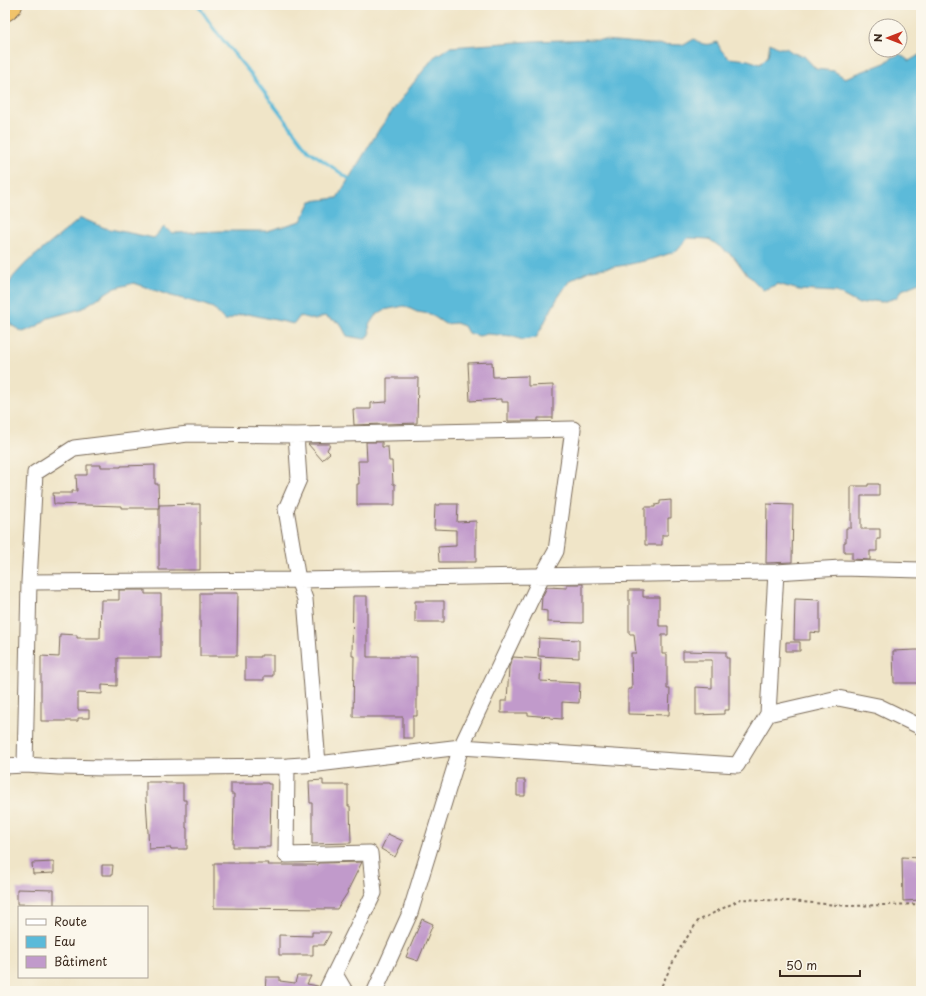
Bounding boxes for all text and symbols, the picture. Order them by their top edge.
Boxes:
north arrow [868,18,908,58]
text: N [869,33,886,42]
legend [18,906,148,978]
text: Route [54,912,87,930]
text: Eau [54,932,76,950]
text: Bâtiment [54,952,107,970]
scale bar [780,952,860,978]
text: 50 m [786,956,817,974]

